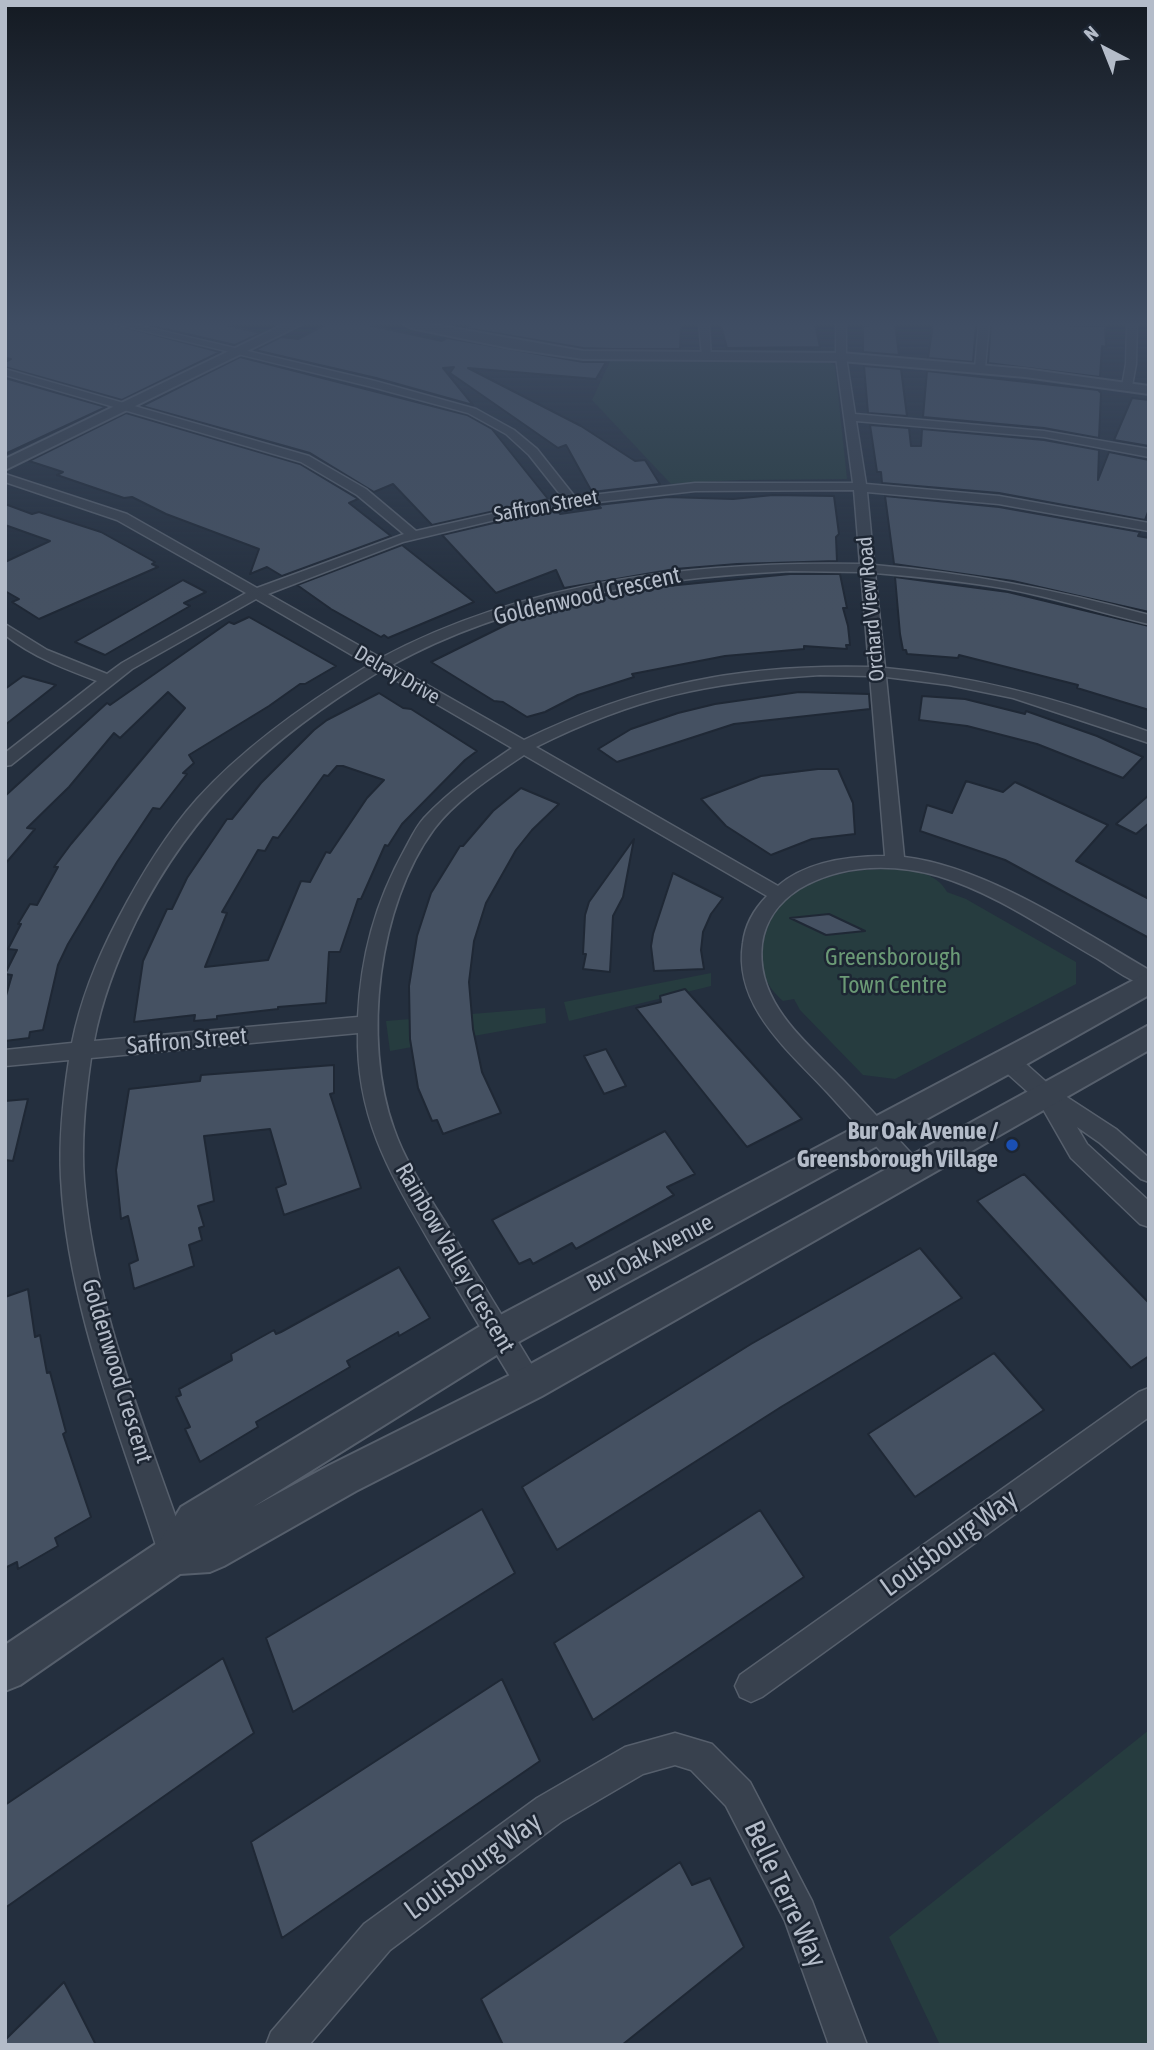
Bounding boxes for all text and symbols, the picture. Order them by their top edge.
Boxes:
north arrow [1070,14,1140,84]
text: N [1079,21,1102,45]
street label: Saffron Street [492,484,600,528]
street label: Orchard View Road [852,536,890,682]
street label: Goldenwood Crescent [491,560,683,632]
street label: Delray Drive [350,640,444,710]
park label: Greensborough Town Centre [825,943,961,999]
street label: Saffron Street [126,1021,248,1061]
place label: Bur Oak Avenue / Greensborough Village [797,1117,998,1173]
marker: Bur Oak Avenue / Greensborough Village [1004,1137,1020,1153]
street label: Rainbow Valley Crescent [389,1158,521,1358]
street label: Bur Oak Avenue [582,1208,718,1298]
street label: Goldenwood Crescent [75,1276,159,1466]
street label: Louisbourg Way [874,1482,1024,1604]
street label: Louisbourg Way [398,1805,548,1927]
street label: Belle Terre Way [736,1816,834,1972]

